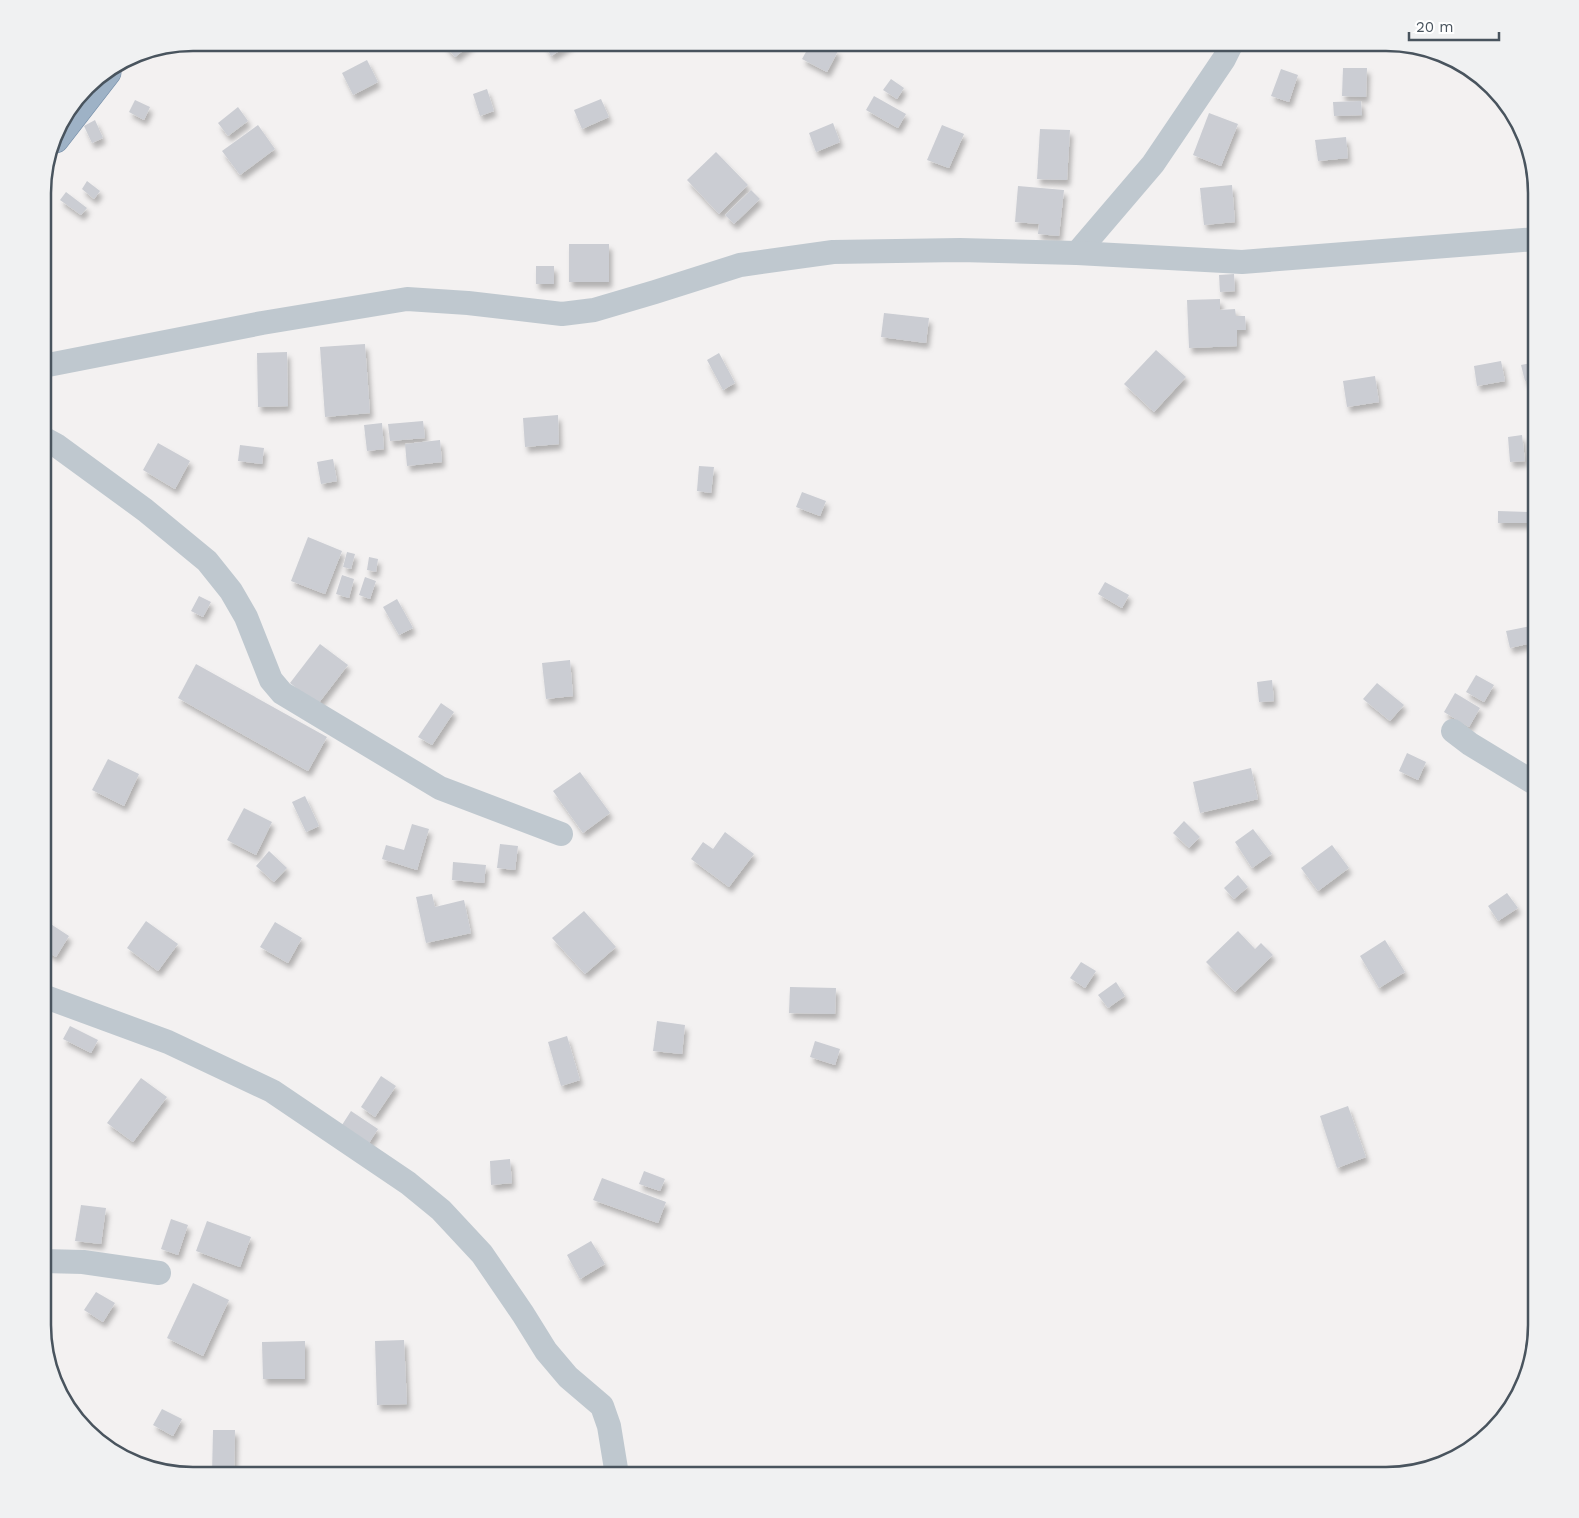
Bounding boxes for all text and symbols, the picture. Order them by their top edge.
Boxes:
scale bar [1409,10,1499,42]
text: 20 m [1416,18,1454,36]

